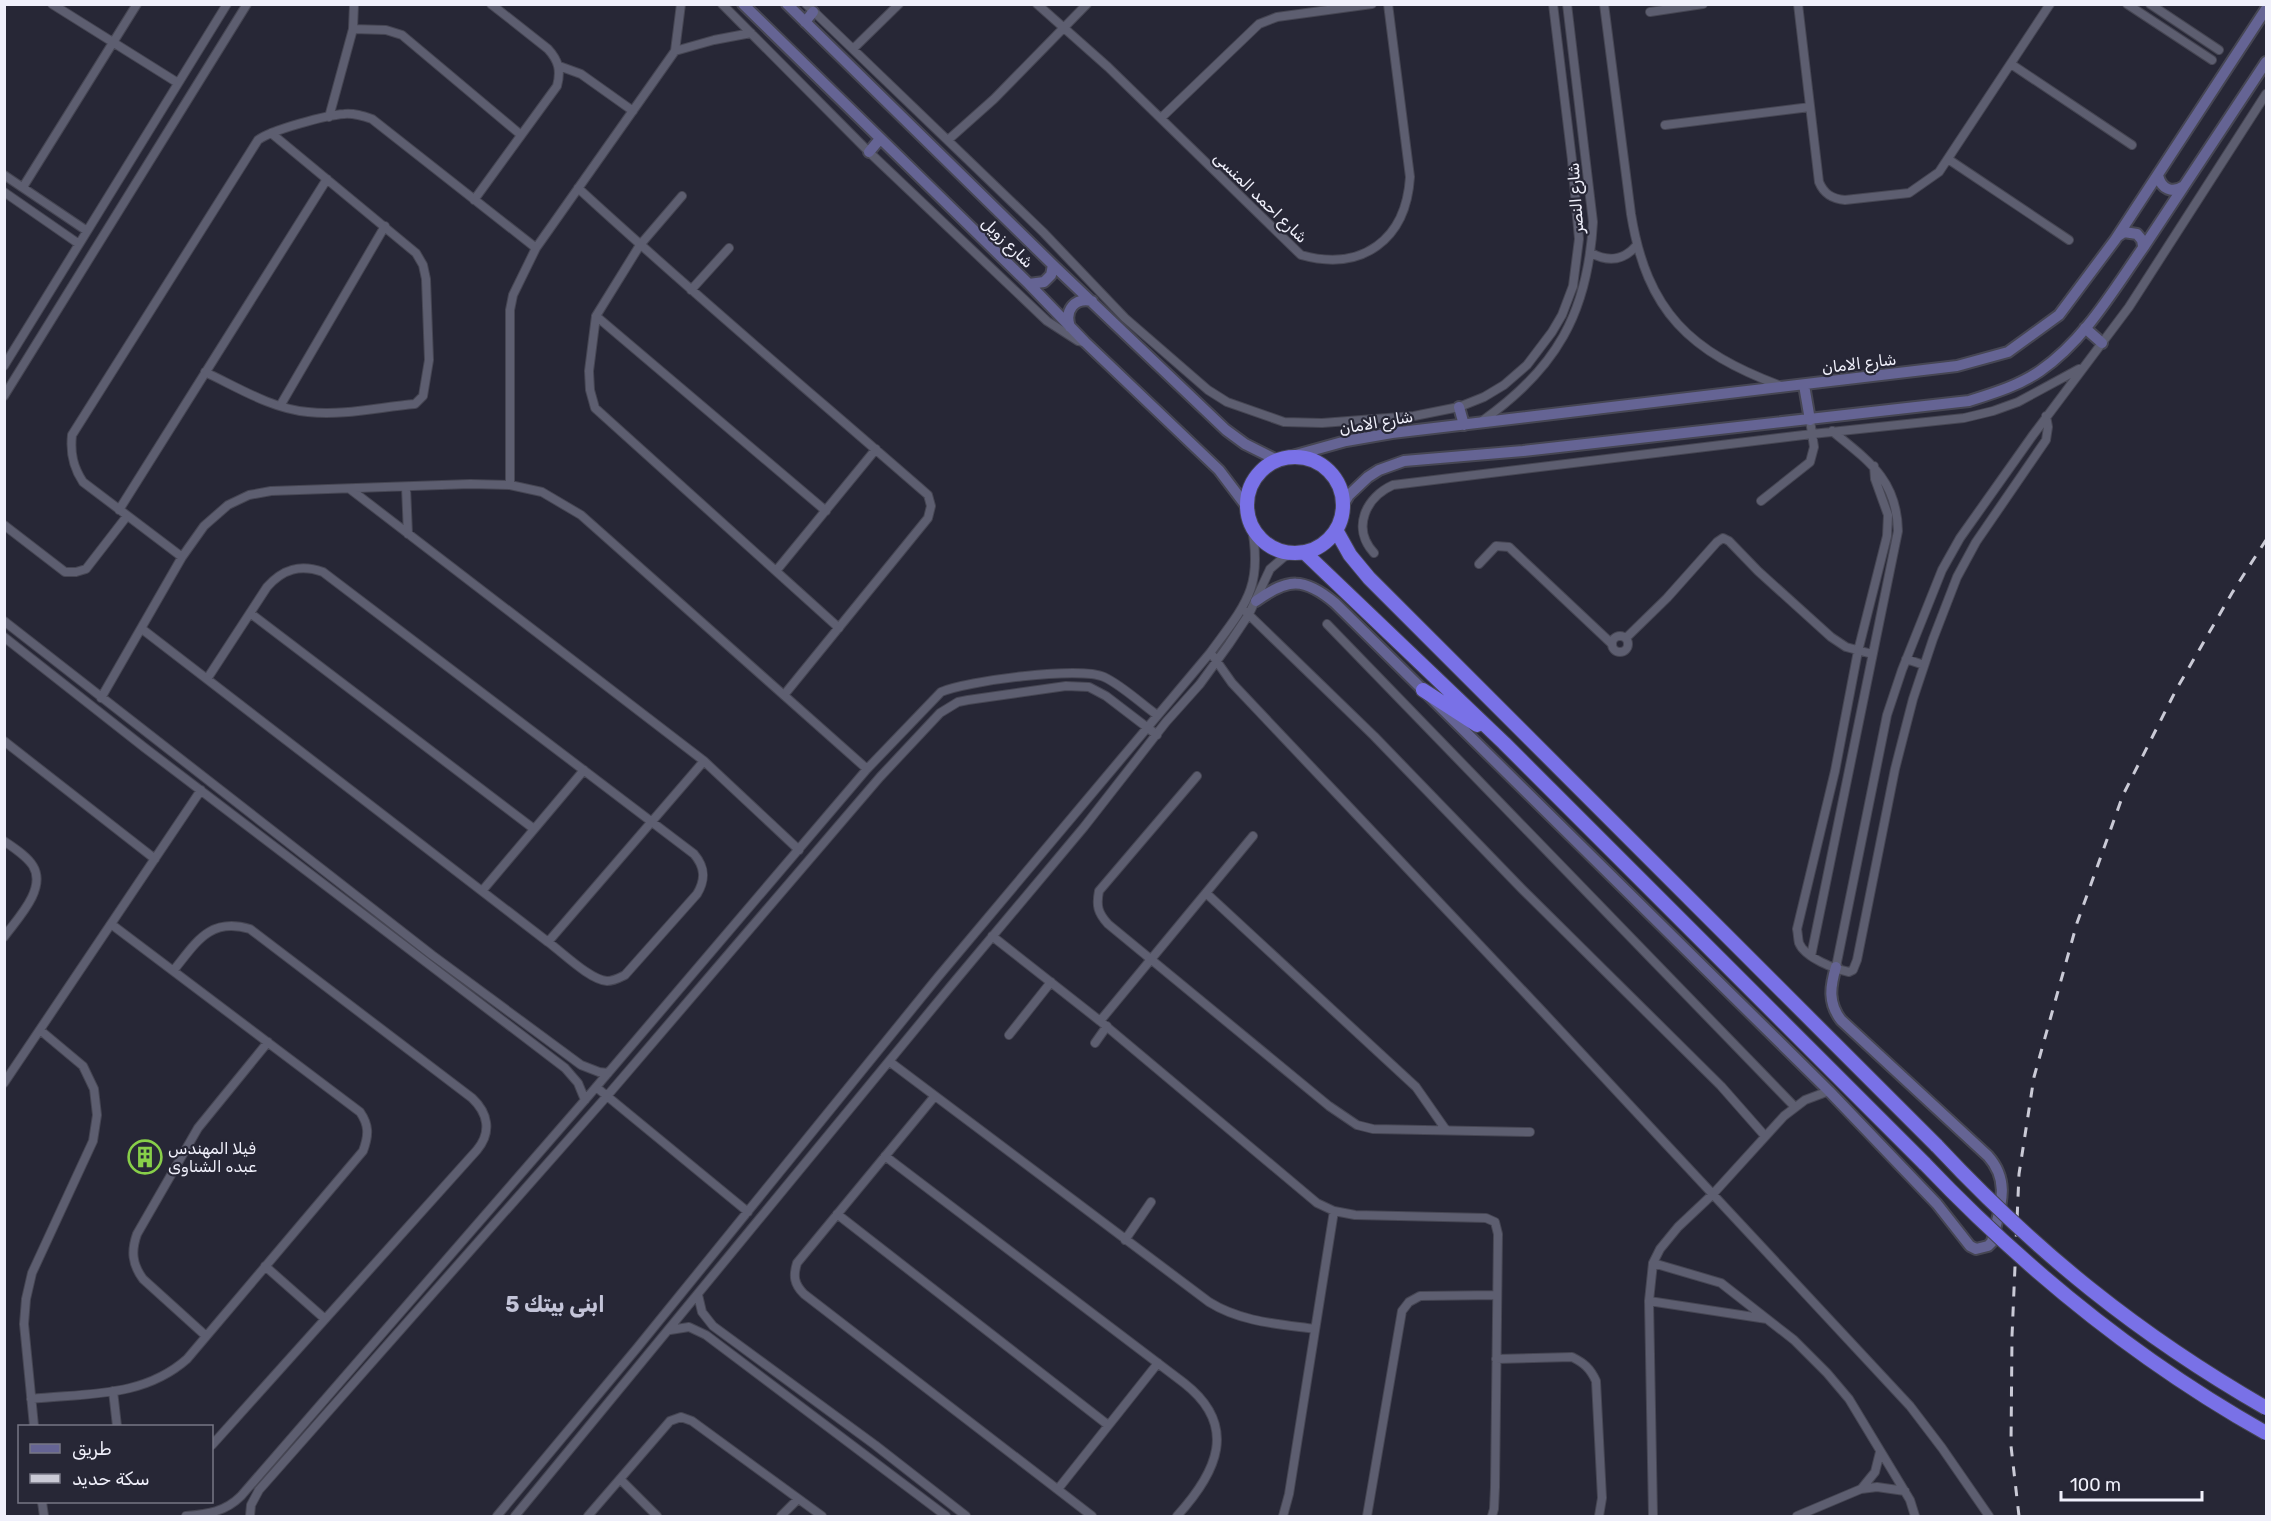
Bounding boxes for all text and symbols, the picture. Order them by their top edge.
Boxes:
street label: شارع احمد المنسى [1208,148,1311,248]
street label: شارع النصر [1564,162,1590,235]
street label: شارع زويل [976,213,1038,273]
street label: شارع الامان [1821,350,1898,379]
street label: شارع الامان [1338,407,1415,440]
building icon: فيلا المهندس عبده الشناوى [127,1139,163,1175]
place label: فيلا المهندس عبده الشناوى [168,1139,257,1177]
district label: ابنى بيتك 5 [505,1291,605,1318]
legend [18,1425,213,1503]
text: طريق [72,1438,112,1460]
scale bar [2061,1464,2202,1502]
text: سكة حديد [72,1468,150,1490]
text: 100 m [2070,1474,2121,1496]

